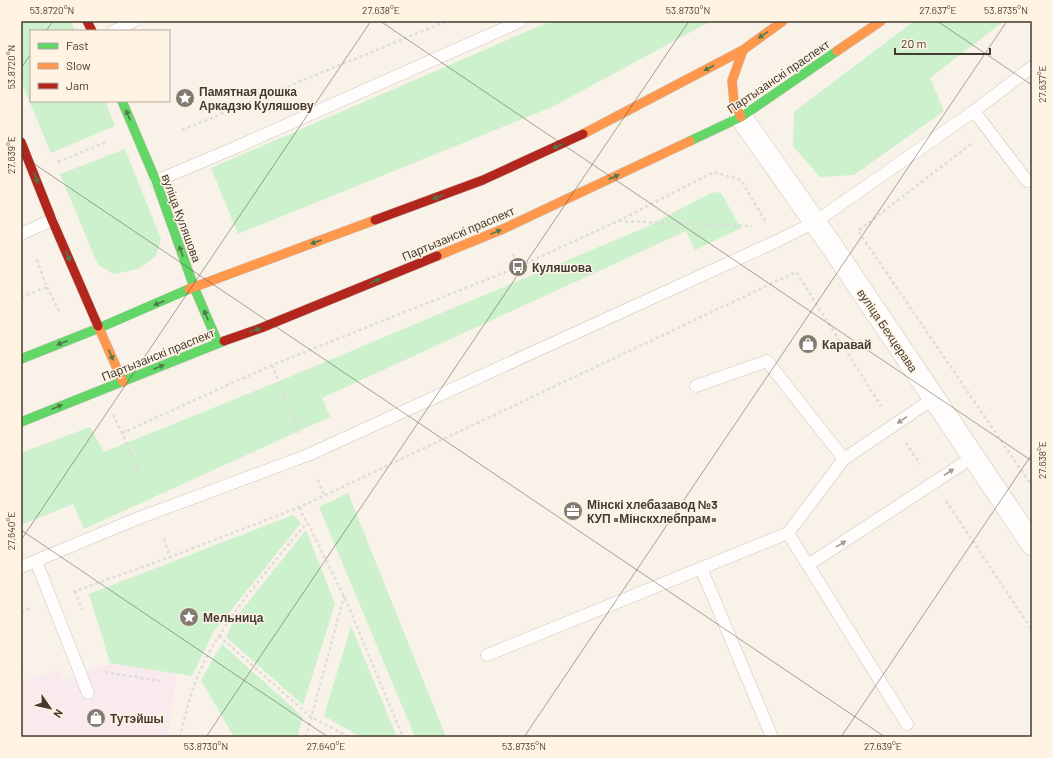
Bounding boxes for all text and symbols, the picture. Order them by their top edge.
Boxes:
text: 53.8720°N [30,4,74,16]
text: 27.638°E [362,4,400,16]
text: 53.8730°N [666,4,710,16]
text: 27.637°E [919,4,957,16]
text: 53.8735°N [984,4,1028,16]
legend [30,30,170,102]
scale bar [895,30,990,56]
one-way arrow [758,31,769,39]
street label: Партызанскі праспект [724,36,833,116]
text: 20 m [901,36,927,50]
text: Fast [66,38,89,52]
text: 53.8720°N [5,45,17,89]
text: Slow [66,58,91,72]
one-way arrow [703,65,715,71]
text: 27.637°E [1036,65,1048,103]
text: Jam [66,78,89,92]
place label: Памятная дошка Аркадзю Куляшову [199,84,314,113]
place icon: Памятная дошка Аркадзю Куляшову [174,87,196,109]
one-way arrow [125,110,131,121]
text: 27.639°E [5,136,17,174]
one-way arrow [551,144,563,150]
one-way arrow [33,172,39,184]
street label: вуліца Куляшова [159,172,205,265]
one-way arrow [608,174,619,180]
one-way arrow [432,194,444,200]
street label: Партызанскі праспект [400,203,517,264]
one-way arrow [490,228,502,234]
one-way arrow [310,240,322,246]
one-way arrow [178,244,184,256]
one-way arrow [64,250,71,262]
bus stop icon: Куляшова [507,256,529,278]
place label: Куляшова [532,260,592,275]
one-way arrow [370,278,381,284]
street label: вуліца Бехцерава [854,286,921,375]
one-way arrow [152,300,164,306]
one-way arrow [203,309,209,321]
street label: Партызанскі праспект [99,325,217,384]
one-way arrow [249,326,261,332]
shop icon: Каравай [797,333,819,355]
place label: Каравай [822,337,871,352]
one-way arrow [56,340,68,346]
one-way arrow [108,349,114,361]
one-way arrow [154,364,166,370]
one-way arrow [52,404,64,410]
one-way arrow [897,416,907,424]
text: 27.638°E [1036,441,1048,479]
one-way arrow [944,468,954,476]
place label: Мінскі хлебазавод №3 КУП «Мінскхлебпрам» [587,497,718,526]
office icon: Мінскі хлебазавод №3 КУП «Мінскхлебпрам» [562,500,584,522]
text: 27.640°E [5,512,17,550]
one-way arrow [836,540,846,548]
place icon: Мельница [178,606,200,628]
place label: Мельница [203,610,264,625]
north arrow [30,688,70,728]
text: N [51,707,66,721]
shop icon: Тутэйшы [85,707,107,729]
place label: Тутэйшы [110,711,164,726]
text: 53.8730°N [184,740,228,752]
text: 27.640°E [307,740,345,752]
text: 53.8735°N [502,740,546,752]
text: 27.639°E [864,740,902,752]

